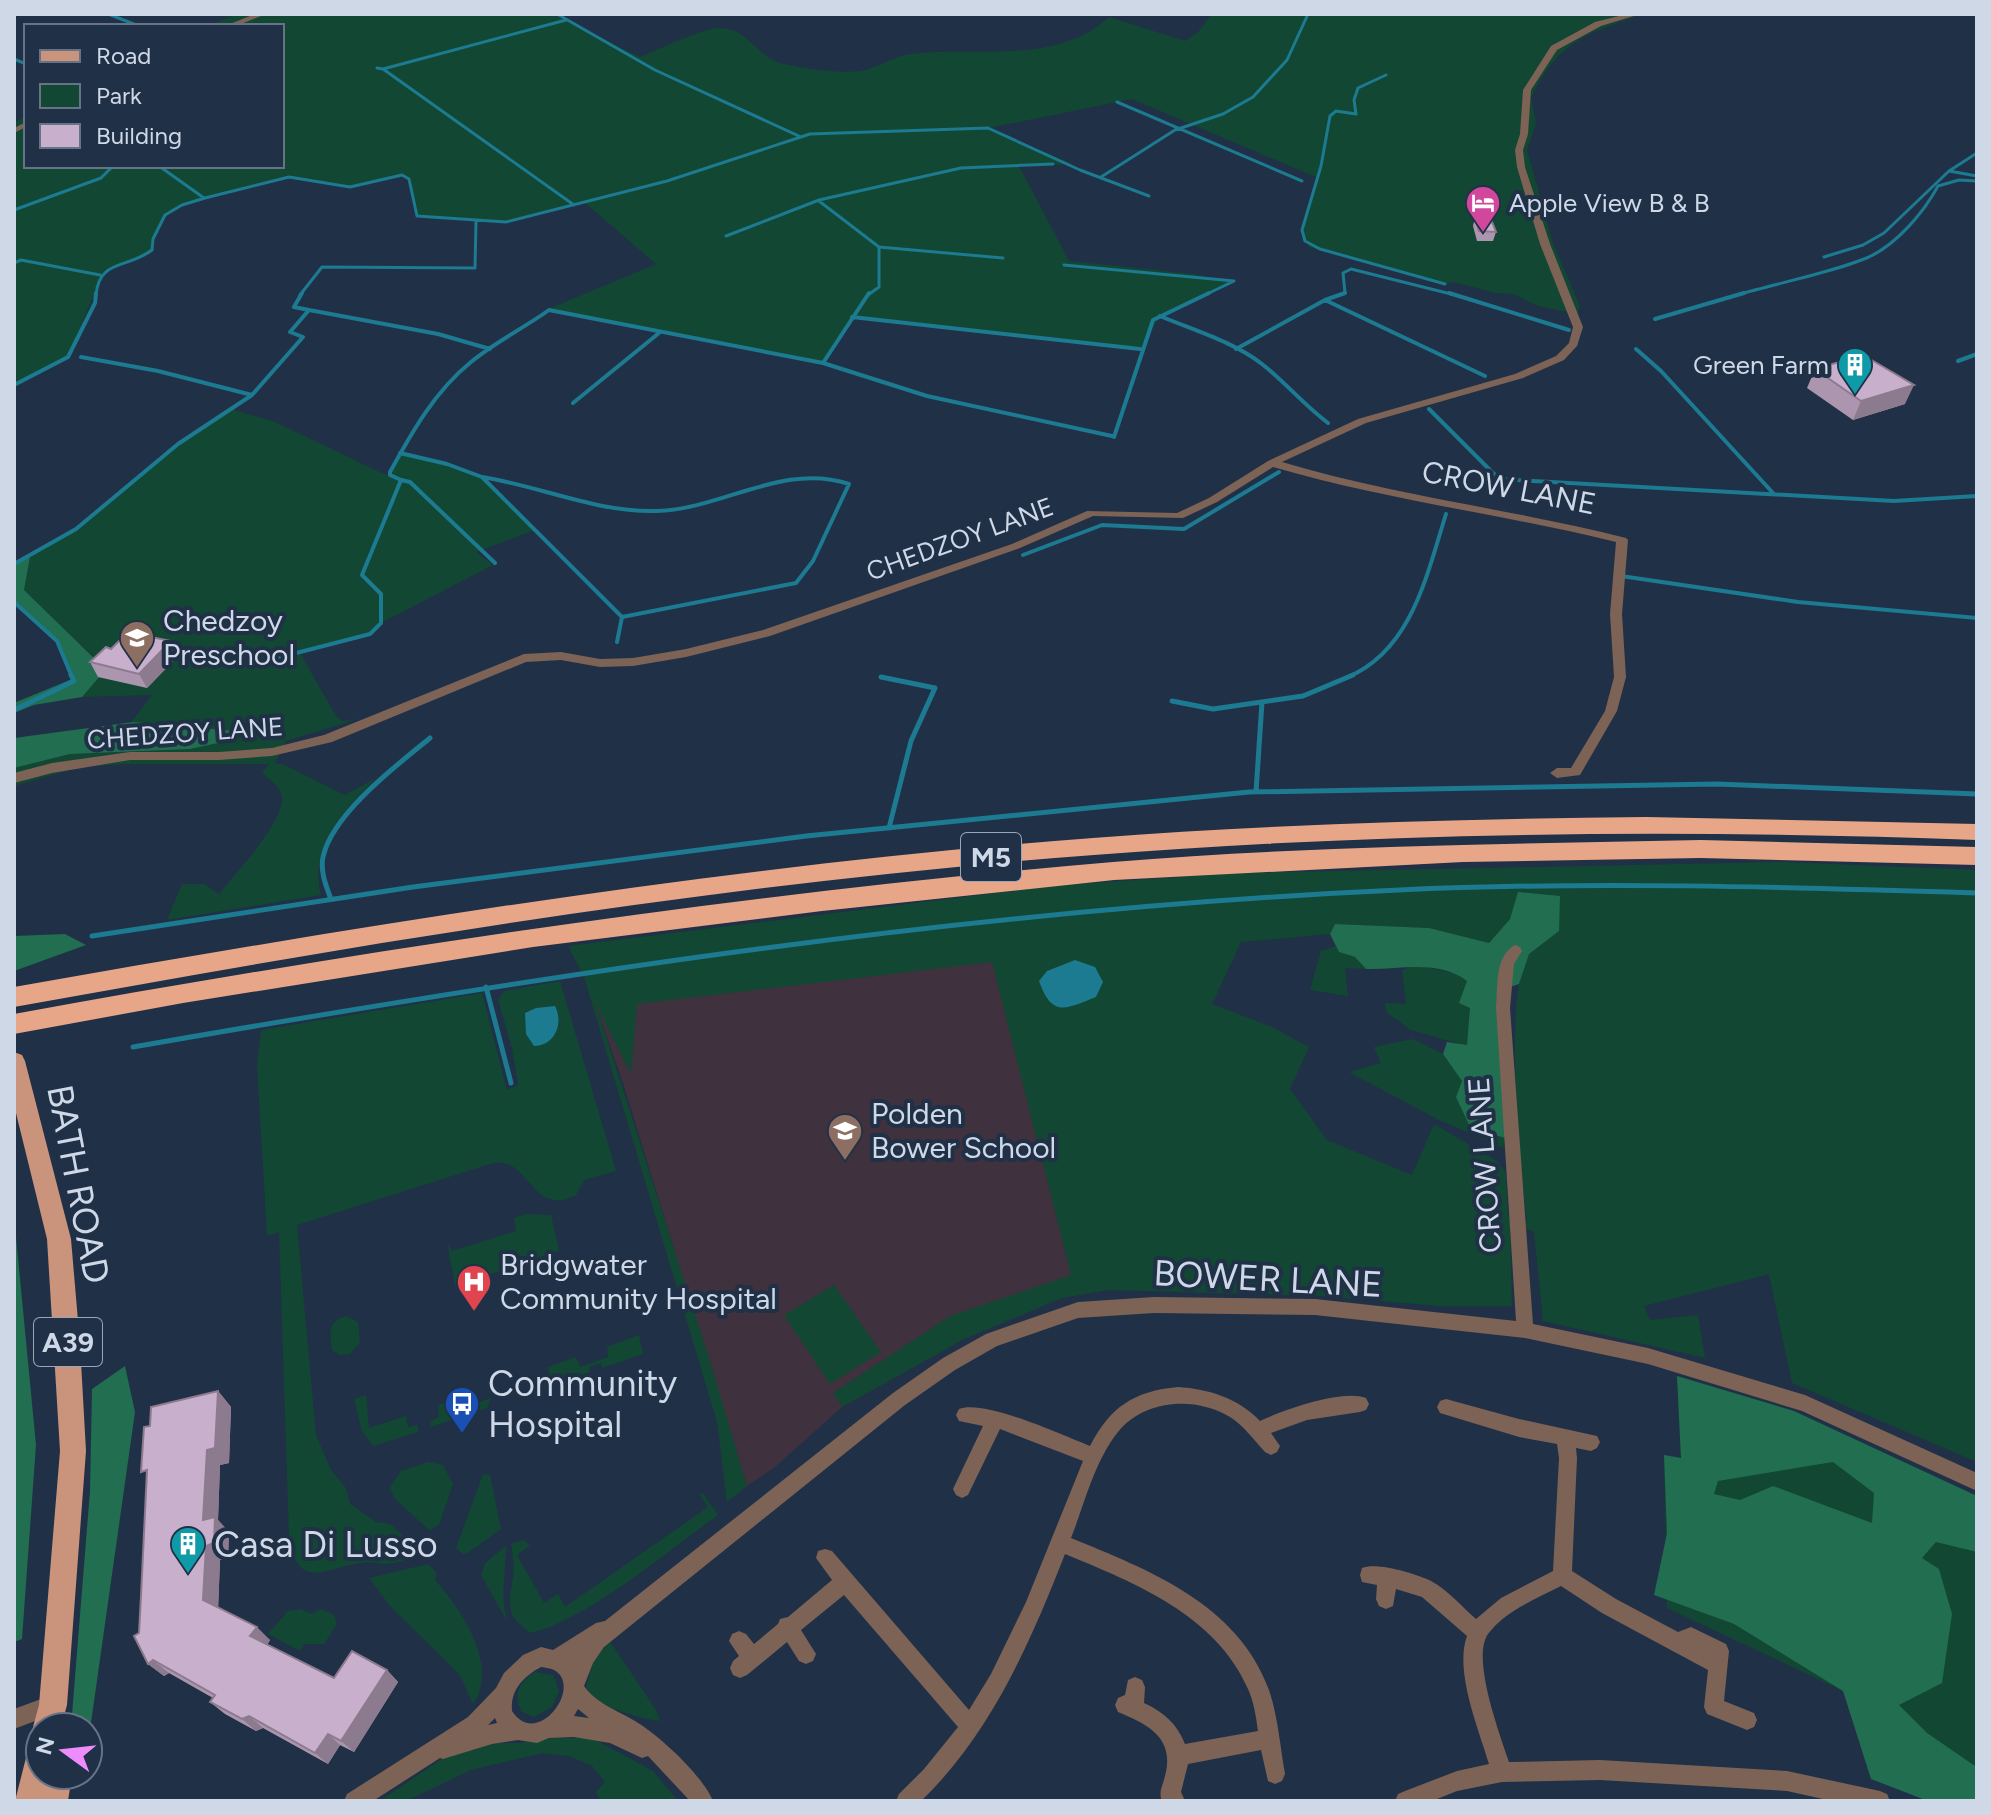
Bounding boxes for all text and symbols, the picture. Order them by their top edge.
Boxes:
legend [24,24,284,168]
text: Road [96,41,151,70]
text: Park [96,81,142,110]
text: Building [96,121,182,150]
hotel icon: Apple View B & B [1464,184,1502,234]
place label: Apple View B & B [1509,187,1710,219]
building icon: Green Farm [1836,346,1874,396]
place label: Green Farm [1693,349,1829,381]
street label: CROW LANE [1419,453,1599,523]
street label: CHEDZOY LANE [862,490,1058,588]
place label: Chedzoy Preschool [163,602,295,673]
school or university icon: Chedzoy Preschool [118,619,156,669]
street label: CHEDZOY LANE [86,710,284,756]
road number: M5 [961,833,1021,881]
street label: CROW LANE [1460,1076,1509,1254]
street label: BATH ROAD [38,1081,119,1287]
place label: Polden Bower School [871,1095,1056,1166]
school or university icon: Polden Bower School [826,1112,864,1162]
place label: Bridgwater Community Hospital [500,1246,777,1317]
street label: BOWER LANE [1152,1251,1384,1306]
hospital icon: Bridgwater Community Hospital [455,1263,493,1313]
road number: A39 [34,1318,102,1366]
place label: Community Hospital [488,1362,677,1446]
bus stop icon: Community Hospital [443,1385,481,1435]
place label: Casa Di Lusso [214,1523,438,1566]
building icon: Casa Di Lusso [169,1525,207,1575]
north arrow [24,1711,104,1791]
text: N [30,1734,60,1758]

